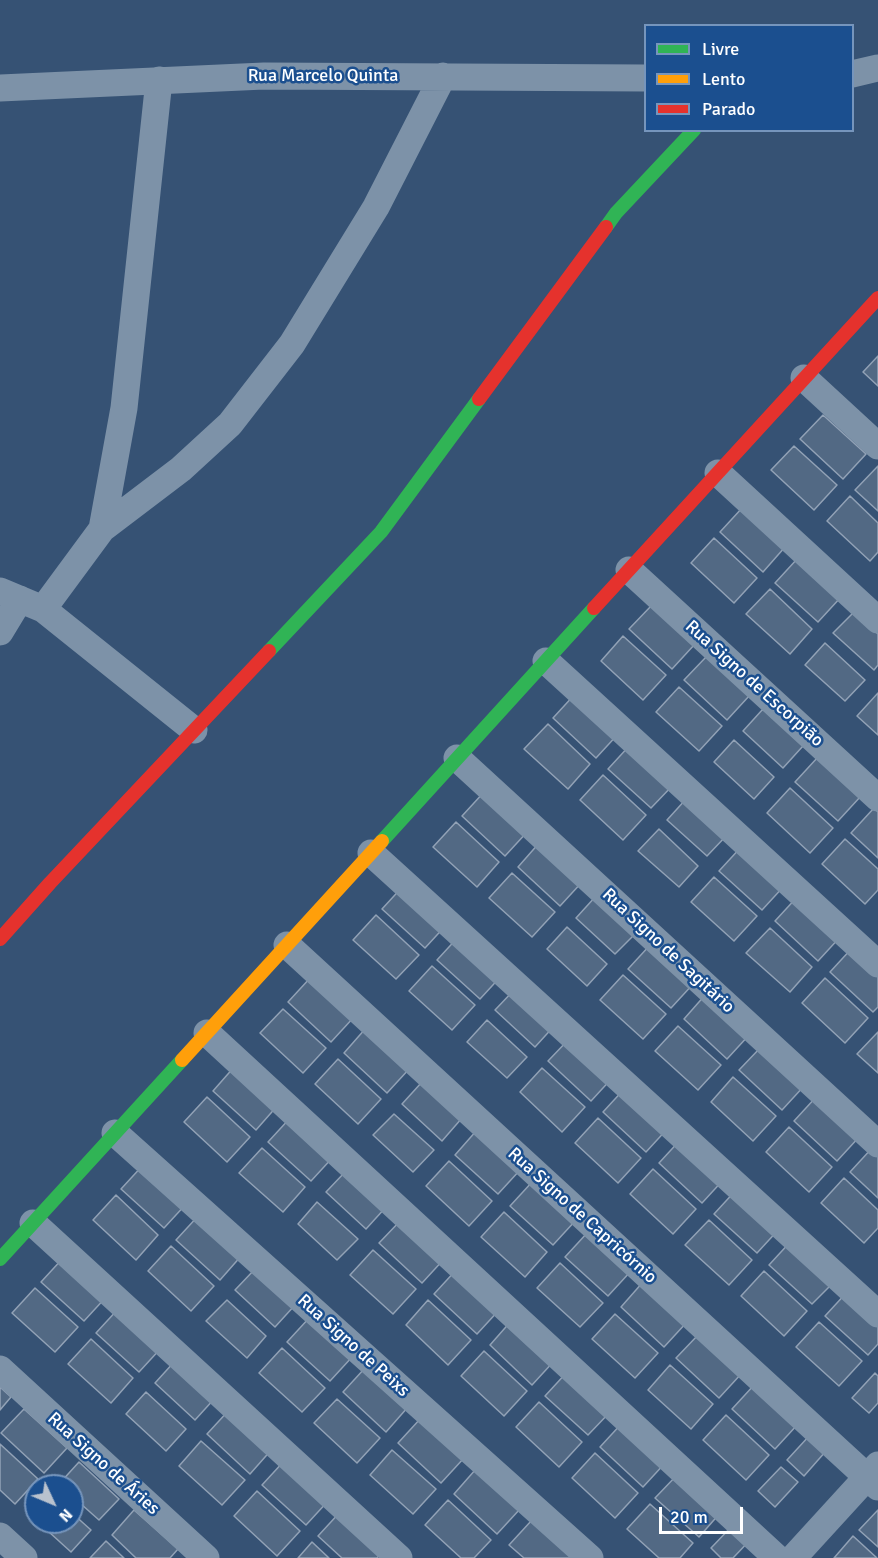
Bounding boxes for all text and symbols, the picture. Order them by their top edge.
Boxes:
legend [644,24,854,132]
text: Livre [702,38,739,60]
street label: Rua Marcelo Quinta [248,65,398,87]
text: Lento [702,68,745,90]
text: Parado [702,98,755,120]
street label: Rua Signo de Escorpião [680,616,828,752]
street label: Rua Signo de Sagitário [597,884,739,1018]
street label: Rua Signo de Capricórnio [503,1143,661,1289]
street label: Rua Signo de Peixs [293,1290,413,1402]
street label: Rua Signo de Áries [43,1408,163,1520]
north arrow [24,1474,84,1534]
scale bar [662,1495,746,1533]
text: N [54,1504,77,1526]
text: 20 m [670,1506,708,1528]

